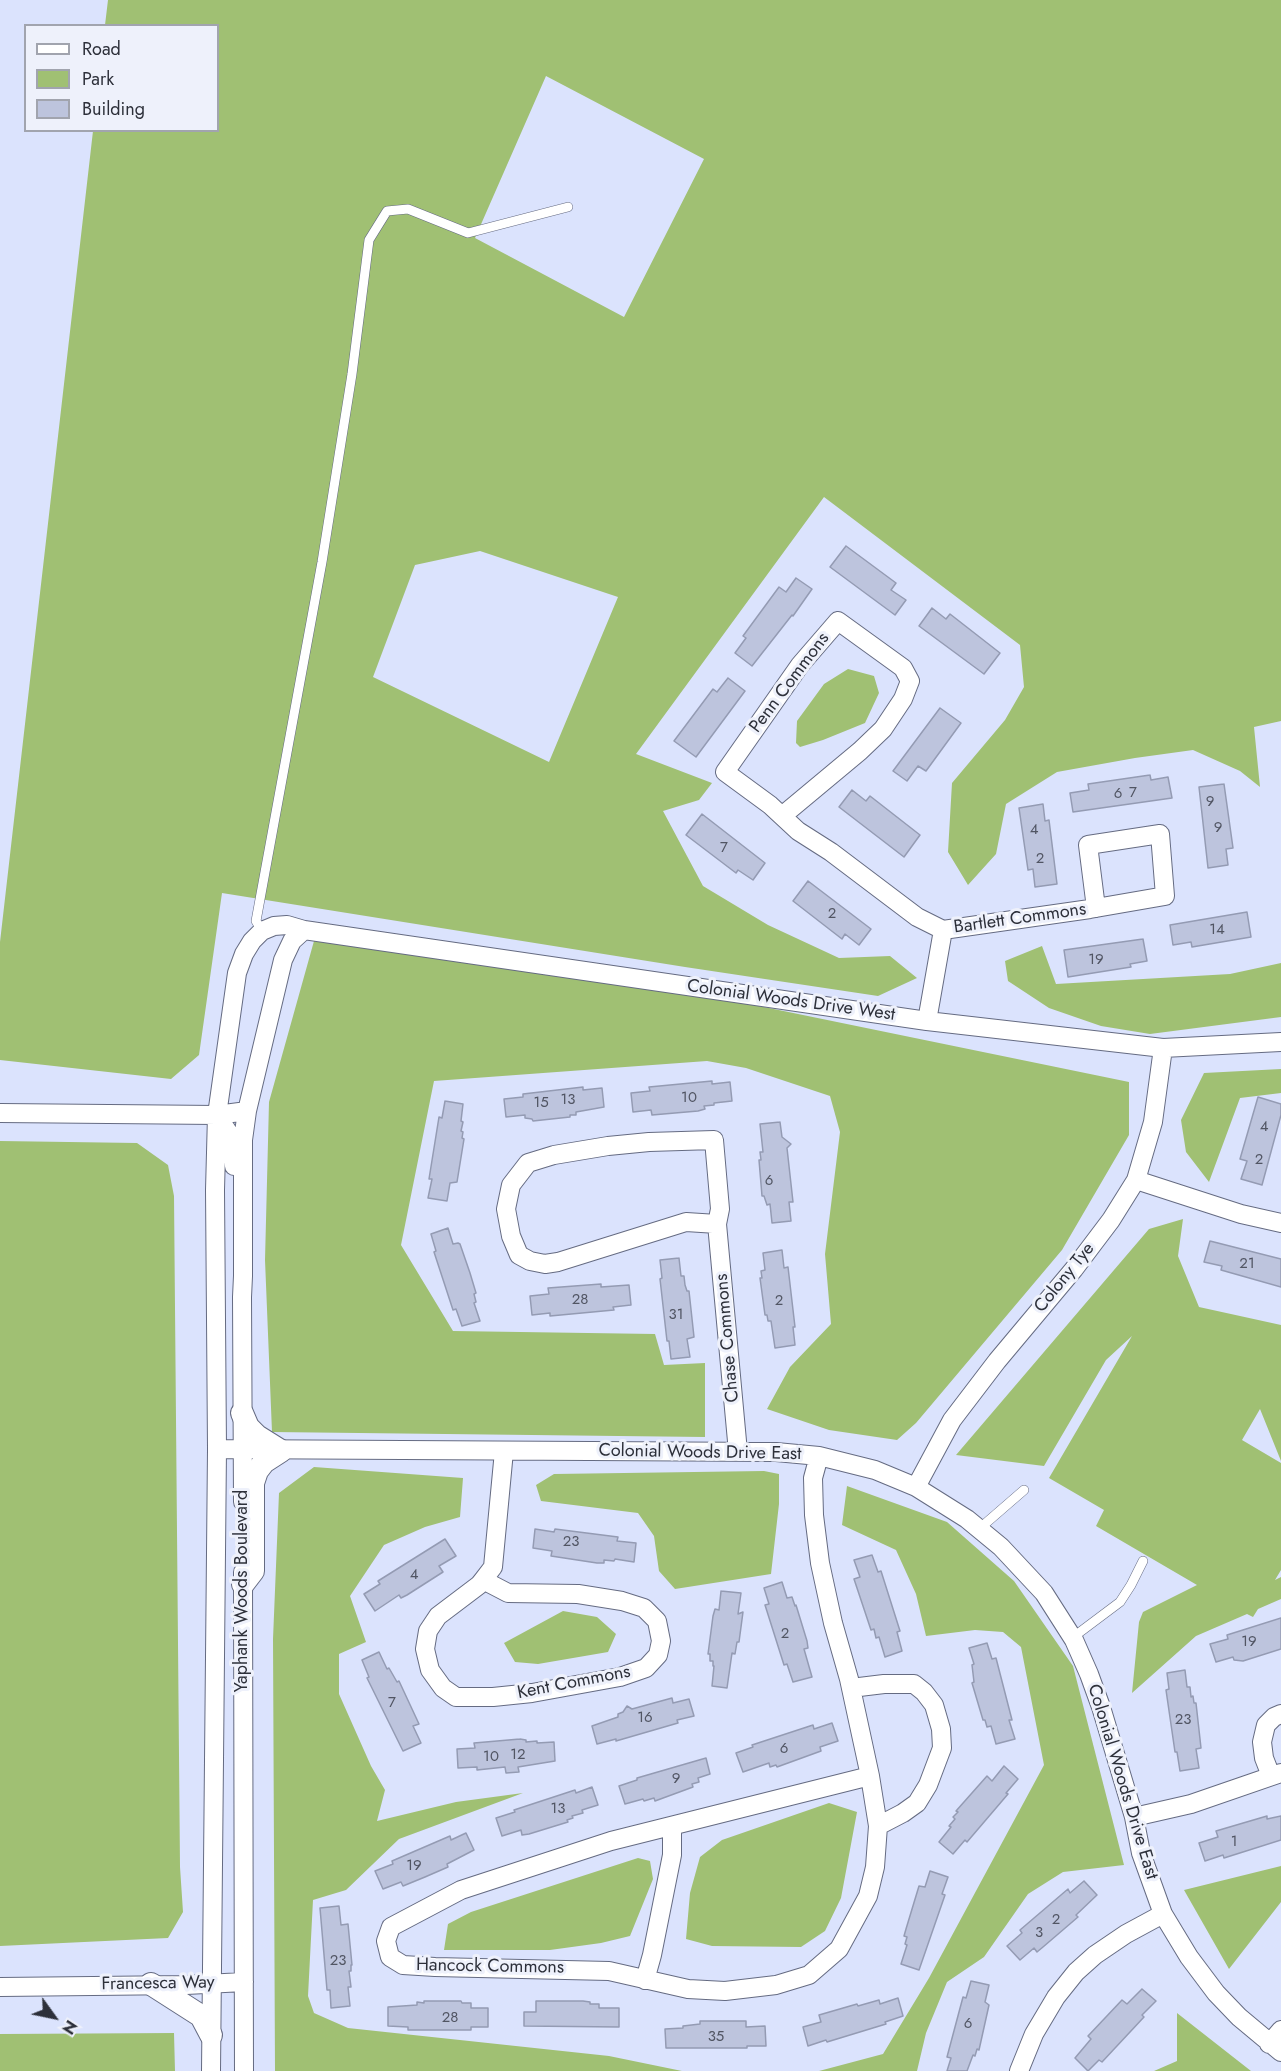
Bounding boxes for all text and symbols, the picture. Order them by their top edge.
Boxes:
legend [24,24,219,132]
text: Road [82,36,121,62]
text: Park [82,66,114,92]
text: Building [82,96,145,122]
street label: Penn Commons [745,629,835,737]
house number: 7 [1129,784,1137,802]
house number: 6 [1114,785,1122,803]
house number: 9 [1206,793,1214,811]
house number: 9 [1214,819,1222,837]
house number: 4 [1030,821,1038,839]
house number: 7 [720,839,728,857]
house number: 2 [1036,850,1044,868]
street label: Bartlett Commons [952,899,1088,939]
house number: 2 [828,905,836,923]
house number: 14 [1209,921,1225,939]
house number: 19 [1088,951,1104,969]
street label: Colonial Woods Drive West [685,976,897,1026]
house number: 10 [681,1089,697,1107]
house number: 13 [561,1091,575,1109]
house number: 15 [533,1094,549,1112]
house number: 4 [1260,1118,1268,1136]
house number: 2 [1255,1151,1263,1169]
house number: 6 [765,1172,773,1190]
street label: Colony Tye [1030,1239,1100,1317]
house number: 21 [1239,1255,1255,1273]
street label: Chase Commons [712,1273,744,1403]
house number: 28 [572,1291,588,1309]
house number: 2 [775,1292,783,1310]
house number: 31 [669,1306,683,1324]
street label: Colonial Woods Drive East [598,1440,802,1466]
street label: Yaphank Woods Boulevard [232,1490,254,1692]
house number: 23 [563,1533,579,1551]
house number: 4 [410,1566,418,1584]
house number: 2 [781,1625,789,1643]
house number: 19 [1241,1633,1257,1651]
street label: Kent Commons [516,1661,632,1705]
street label: Colonial Woods Drive East [1082,1682,1162,1882]
house number: 7 [388,1694,396,1712]
house number: 16 [637,1709,653,1727]
house number: 23 [1175,1711,1191,1729]
house number: 6 [780,1740,788,1758]
house number: 12 [510,1746,526,1764]
house number: 10 [483,1748,499,1766]
house number: 9 [672,1770,680,1788]
house number: 13 [551,1800,565,1818]
house number: 1 [1231,1833,1237,1851]
house number: 19 [406,1857,422,1875]
house number: 2 [1052,1911,1060,1929]
house number: 3 [1035,1924,1043,1942]
house number: 23 [330,1952,346,1970]
street label: Hancock Commons [416,1955,564,1979]
street label: Francesca Way [101,1972,215,1996]
north arrow [24,1987,84,2047]
house number: 28 [442,2009,458,2027]
text: N [56,2015,83,2039]
house number: 6 [964,2015,972,2033]
house number: 35 [708,2028,724,2046]

